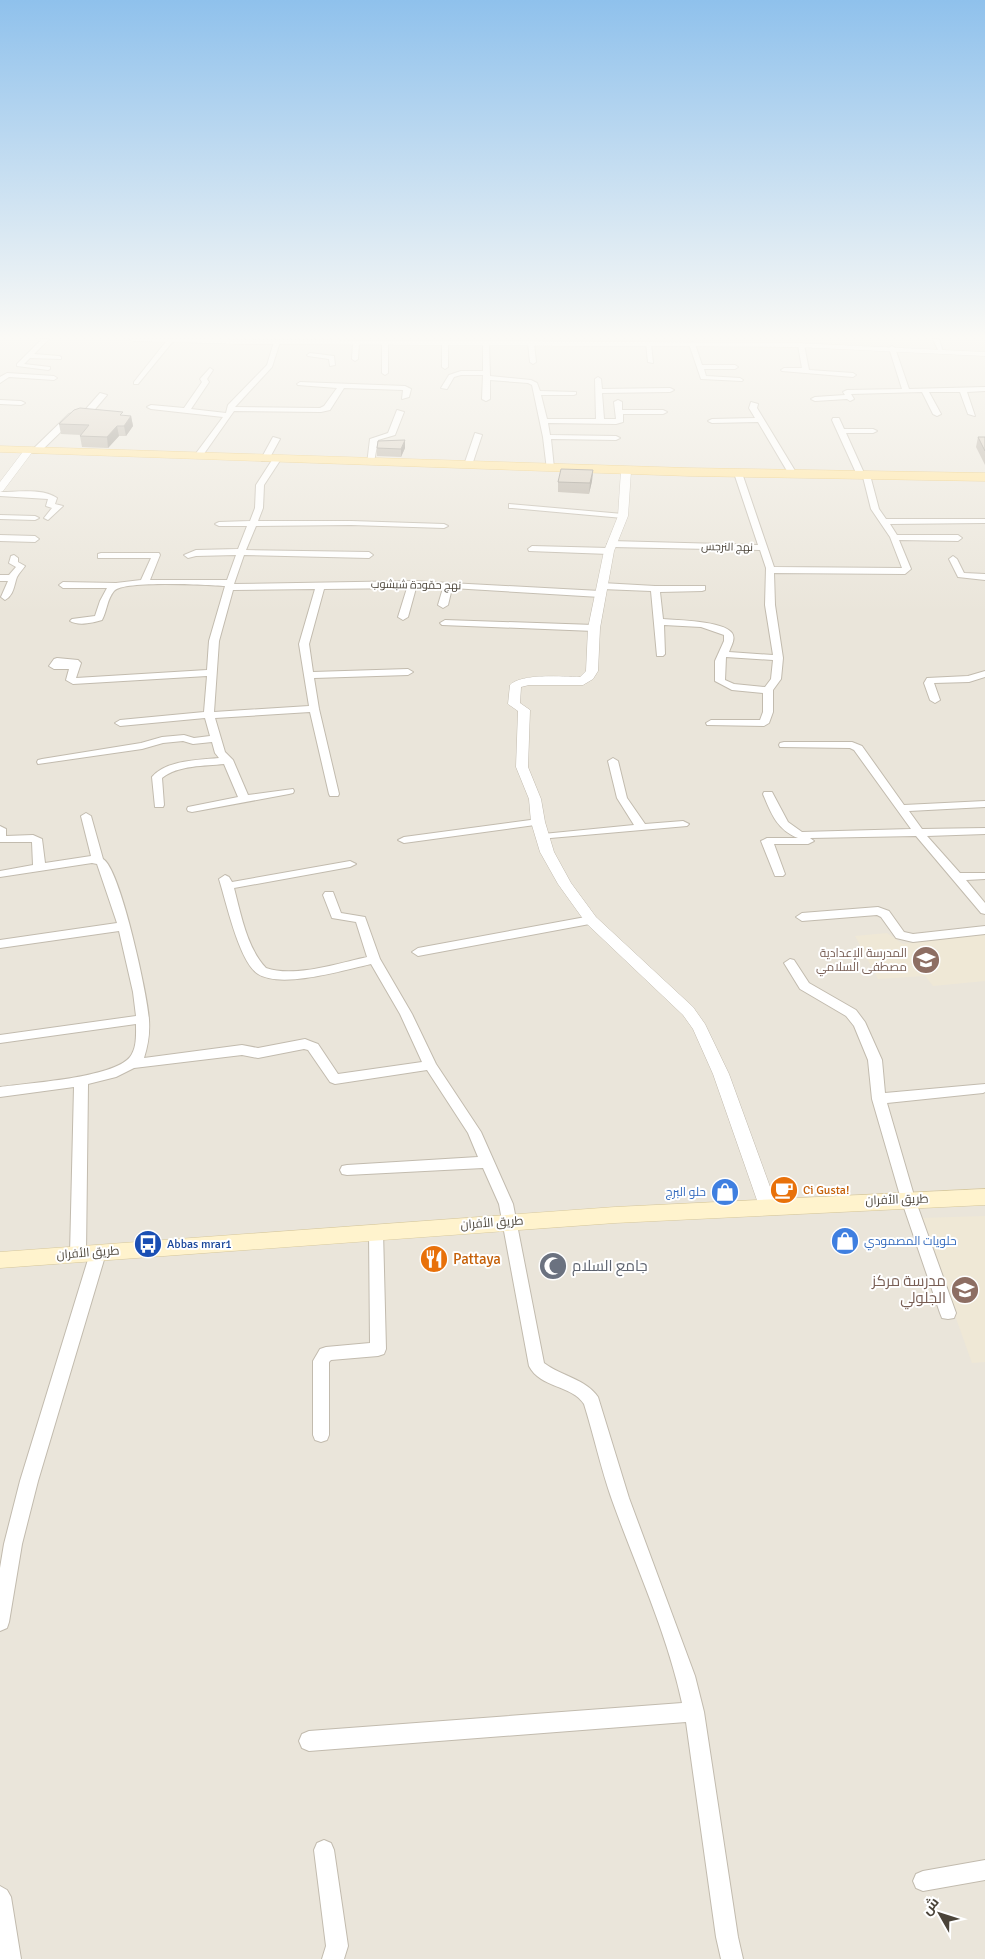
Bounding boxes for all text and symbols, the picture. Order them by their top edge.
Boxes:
street label: نهج النرجس [701,540,753,555]
street label: نهج حمّودة شبشوب [371,578,461,593]
school or university icon: المدرسة الإعدادية مصطفى السلامي [911,945,941,975]
place label: المدرسة الإعدادية مصطفى السلامي [816,946,907,977]
cafe icon: Ci Gusta! [769,1175,799,1205]
shop icon: حلو البرج [710,1177,740,1207]
place label: Ci Gusta! [803,1183,849,1198]
place label: حلو البرج [665,1185,706,1200]
street label: طريق الأفران [865,1191,929,1209]
street label: طريق الأفران [460,1213,524,1233]
shop icon: حلويات المصمودي [830,1226,860,1256]
bus stop icon: Abbas mrar1 [133,1229,163,1259]
place label: حلويات المصمودي [864,1234,957,1251]
place label: Abbas mrar1 [167,1237,232,1252]
street label: طريق الأفران [56,1243,120,1263]
restaurant icon: Pattaya [419,1244,449,1274]
place label: Pattaya [453,1250,501,1268]
mosque icon: جامع السلام [538,1251,568,1281]
place label: جامع السلام [572,1257,648,1277]
place label: مدرسة مركز الجلولي [871,1272,946,1310]
school or university icon: مدرسة مركز الجلولي [950,1275,980,1305]
north arrow [915,1889,965,1939]
text: ش [918,1894,943,1918]

